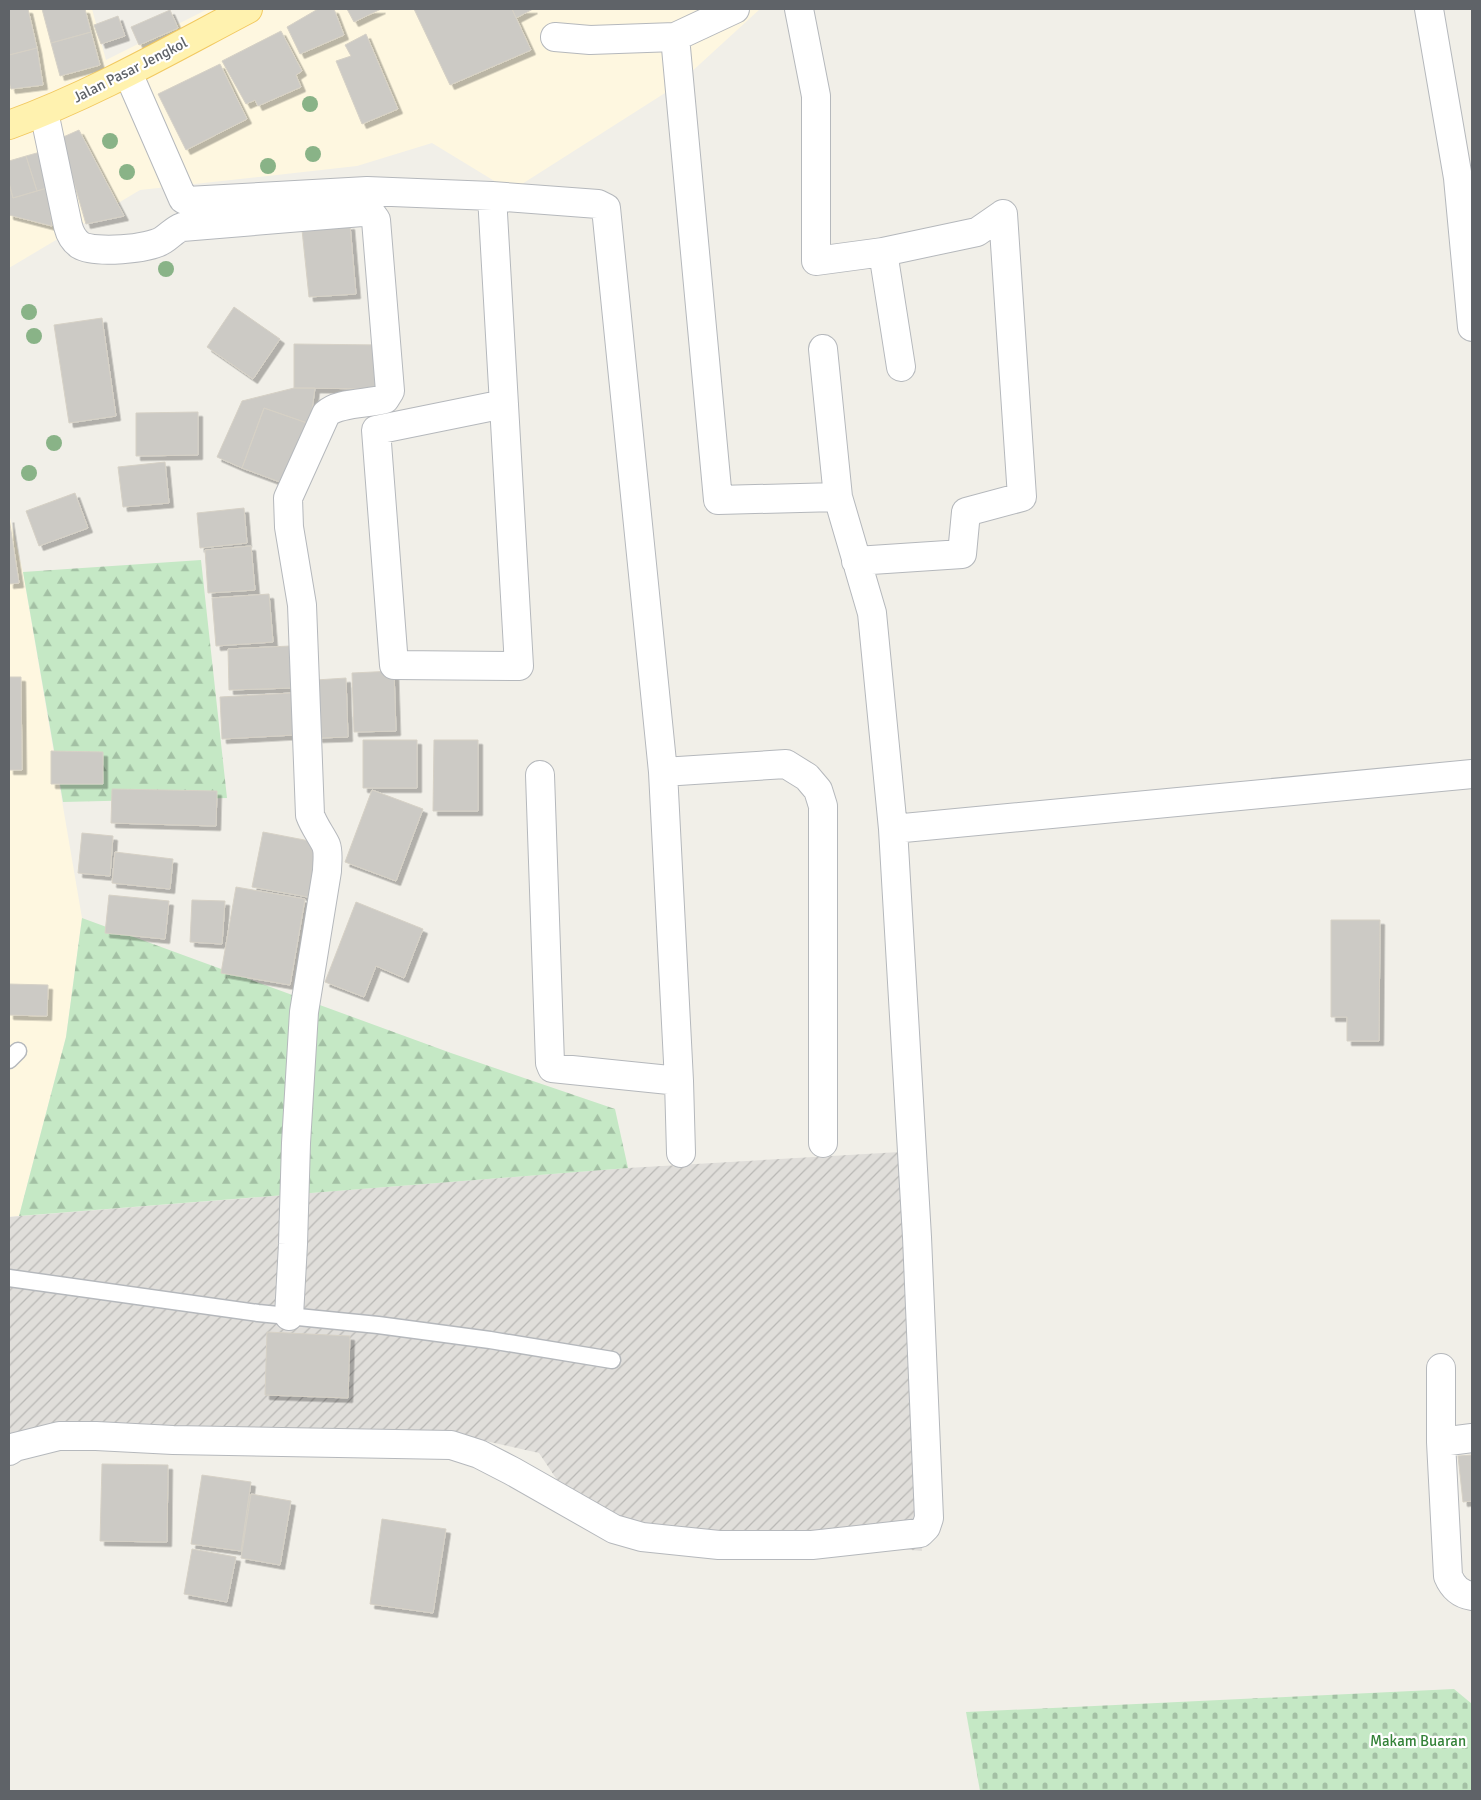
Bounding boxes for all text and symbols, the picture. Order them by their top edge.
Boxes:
street label: Jalan Pasar Jengkol [70,33,190,107]
park label: Makam Buaran [1370,1732,1466,1750]

